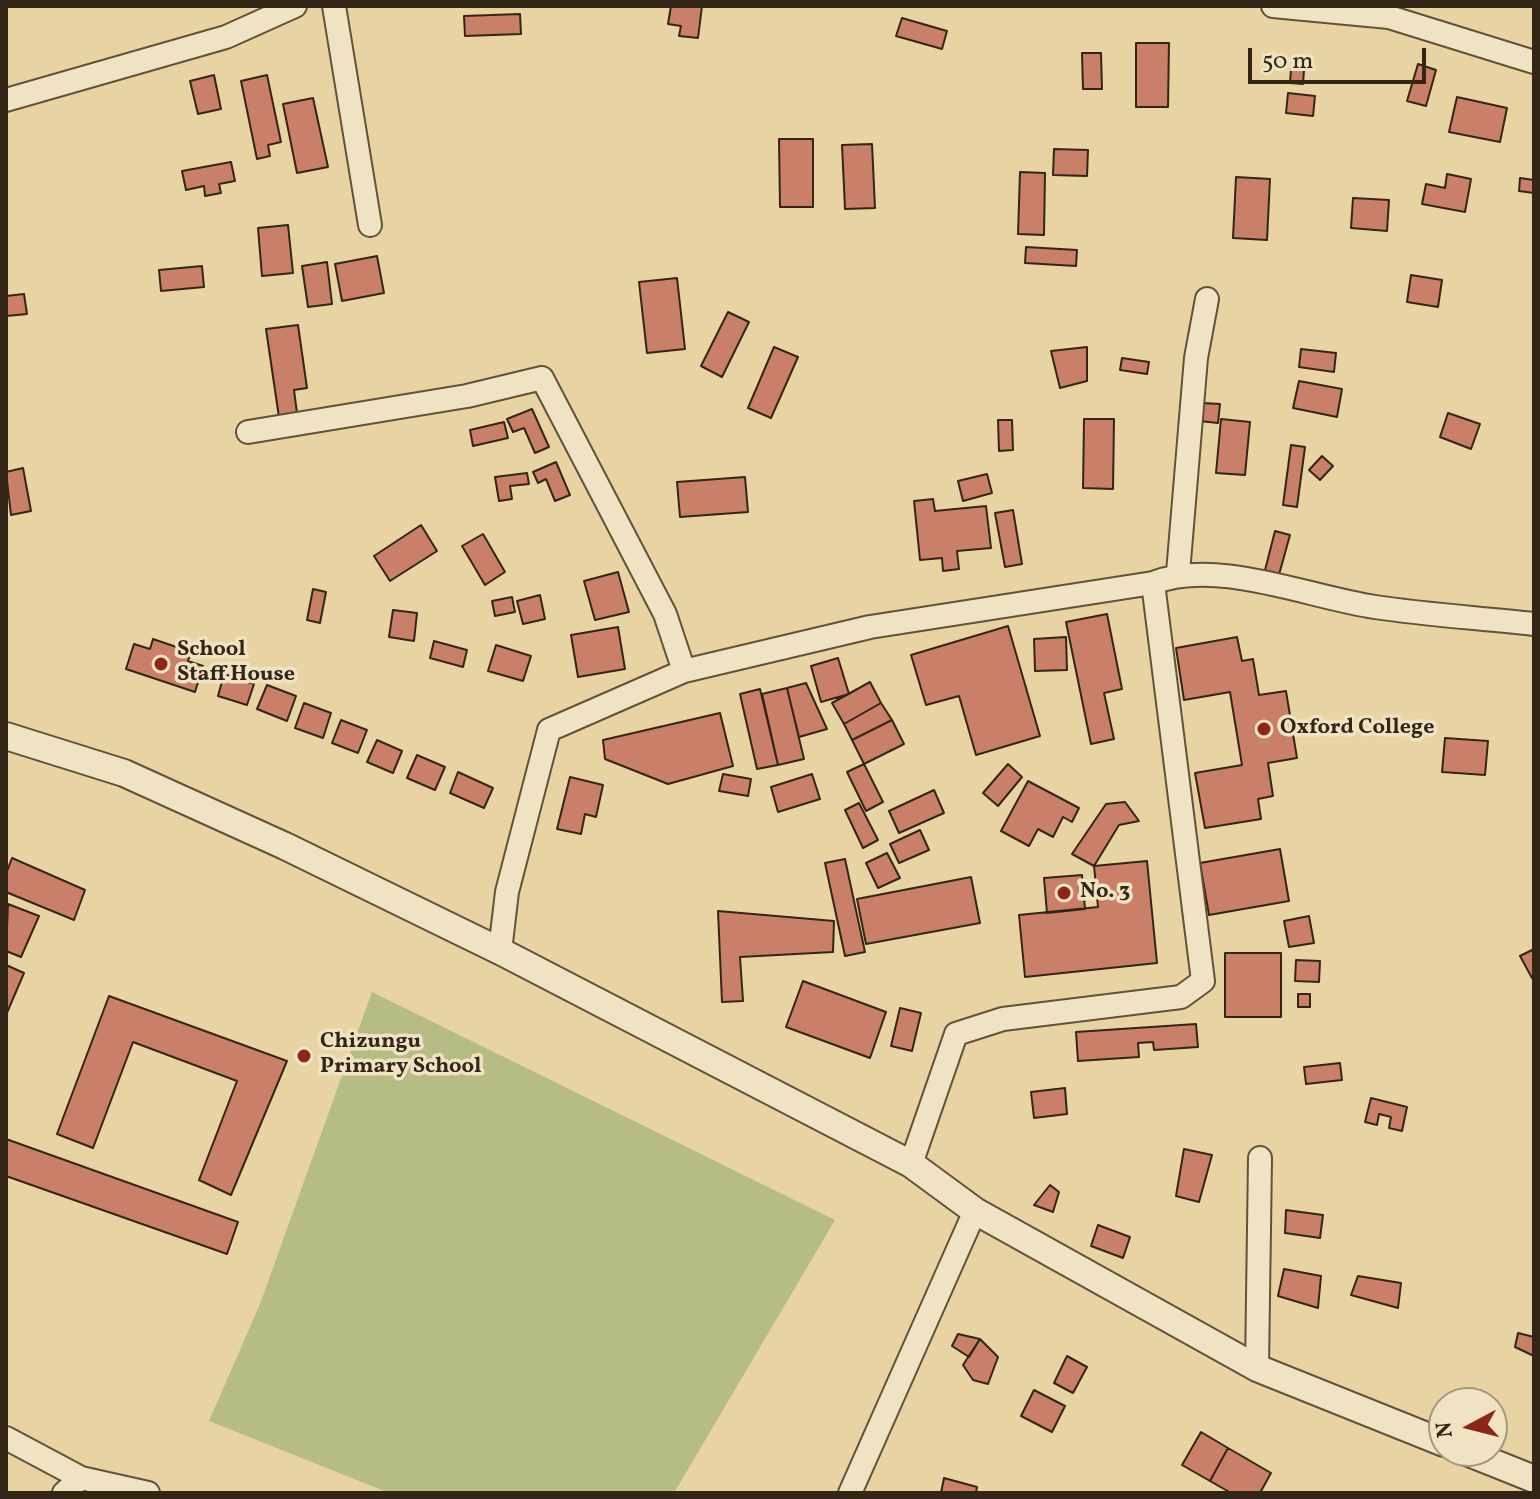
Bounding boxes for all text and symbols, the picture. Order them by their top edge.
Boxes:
scale bar [1252,32,1430,82]
text: 50 m [1262,45,1314,79]
place label: School Staff House [177,638,295,690]
marker: School Staff House [152,655,170,673]
place label: Oxford College [1280,716,1434,742]
marker: Oxford College [1255,720,1273,738]
place label: No. 3 [1080,880,1130,906]
marker: No. 3 [1055,884,1073,902]
place label: Chizungu Primary School [320,1030,482,1082]
marker: Chizungu Primary School [295,1047,313,1065]
north arrow [1428,1387,1508,1467]
text: N [1429,1420,1462,1440]

